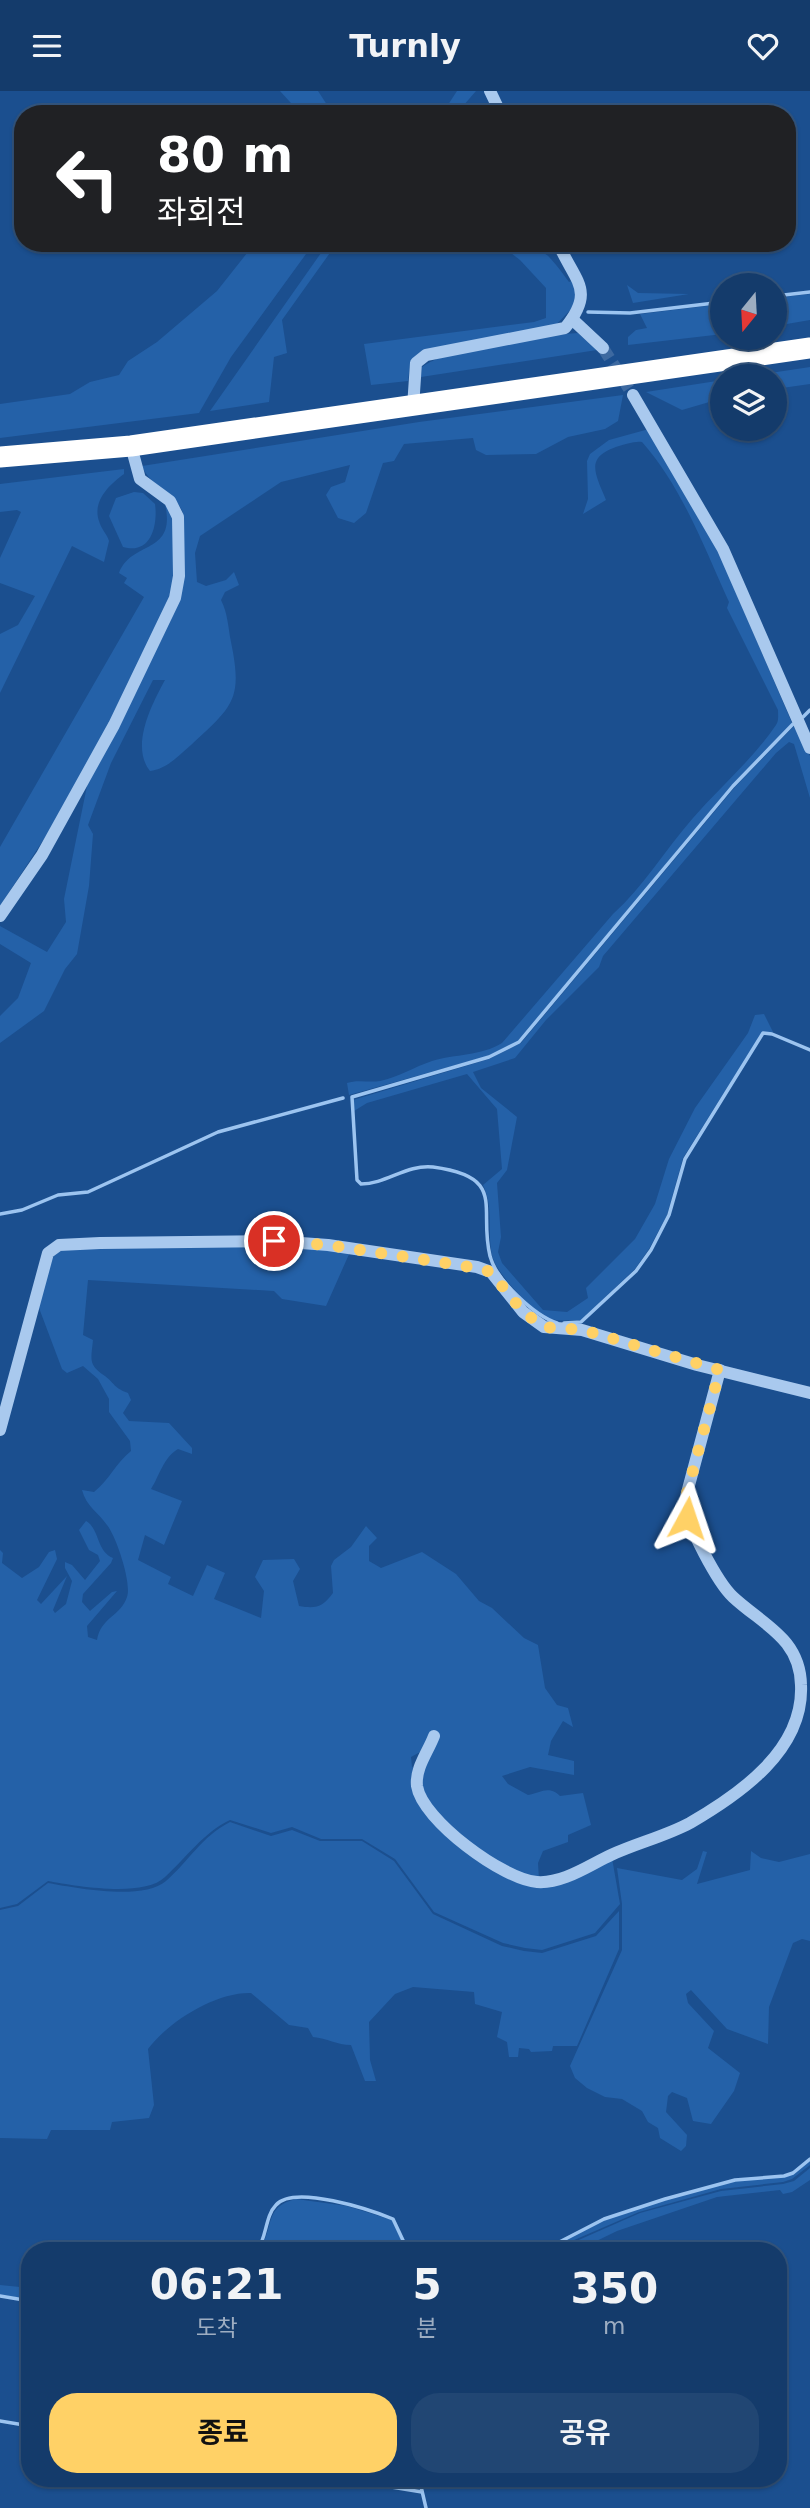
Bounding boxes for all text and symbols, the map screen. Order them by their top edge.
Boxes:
icon: menu [28,27,66,65]
text: Turnly [349,27,461,65]
icon: heart [744,27,782,65]
text: 80 m [157,127,293,184]
icon: left [42,133,133,224]
text: 좌회전 [157,193,245,231]
north arrow [710,273,788,350]
map controls [710,273,787,441]
button: layers [710,364,787,441]
pin [244,1211,304,1271]
icon: arrive [255,1222,293,1260]
position arrow [650,1481,724,1555]
text: 06:21 [150,2260,284,2309]
text: 5 [412,2260,442,2309]
text: 350 [570,2264,658,2313]
text: m [603,2313,626,2339]
text: 도착 [196,2315,238,2341]
text: 분 [416,2315,438,2341]
button: 종료 [49,2393,397,2473]
button: 공유 [411,2393,759,2473]

